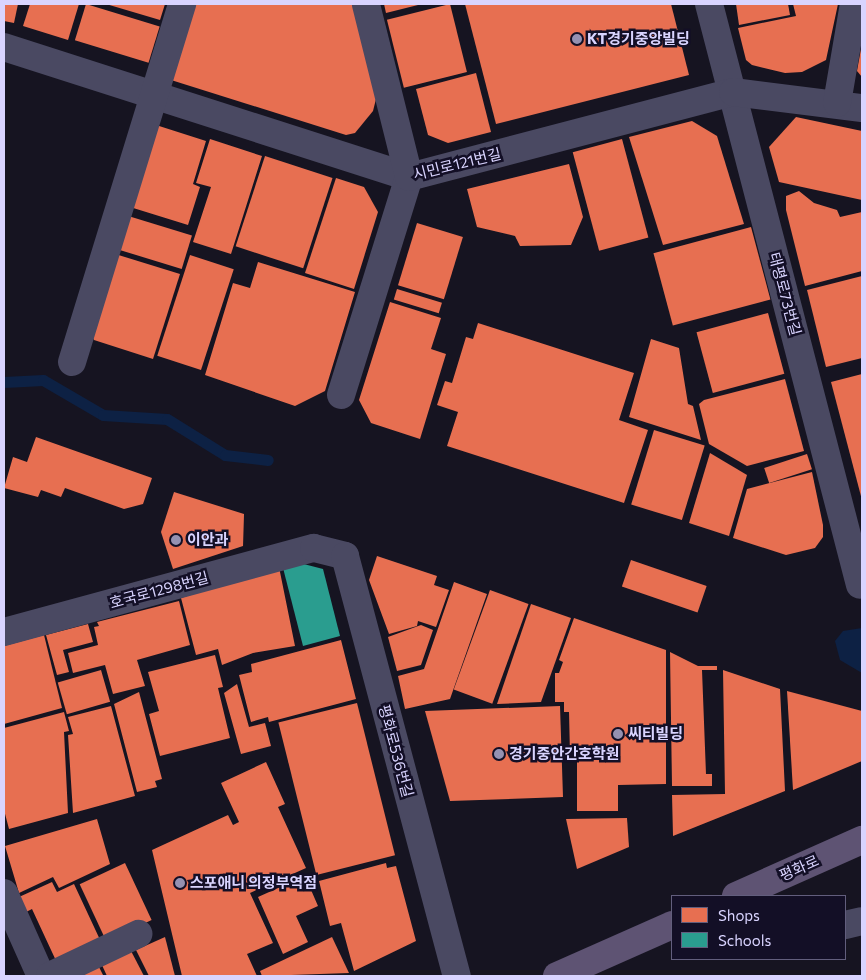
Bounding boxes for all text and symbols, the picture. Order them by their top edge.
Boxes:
place label: KT경기중앙빌딩 [587,30,690,48]
marker: KT경기중앙빌딩 [571,33,583,45]
street label: 시민로121번길 [411,144,503,184]
street label: 태평로73번길 [765,250,805,338]
place label: 이안과 [187,531,228,549]
marker: 이안과 [169,533,183,547]
street label: 호국로1298번길 [107,568,211,612]
street label: 평화로536번길 [375,703,417,799]
place label: 씨티빌딩 [628,725,683,743]
marker: 씨티빌딩 [612,728,624,740]
place label: 경기중안간호학원 [509,745,619,763]
marker: 경기중안간호학원 [493,748,505,760]
street label: 평화로 [776,851,822,885]
place label: 스포애니 의정부역점 [190,874,317,892]
marker: 스포애니 의정부역점 [174,877,186,889]
legend [671,895,846,960]
text: Shops [718,906,760,924]
text: Schools [718,931,771,949]

